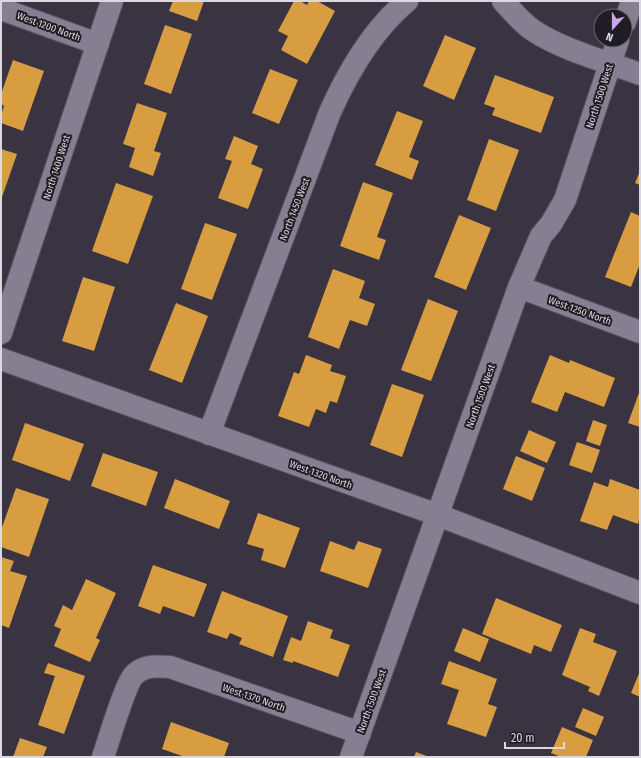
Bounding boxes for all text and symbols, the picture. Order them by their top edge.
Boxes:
north arrow [593,8,633,48]
street label: West 1200 North [15,10,82,44]
text: N [604,30,615,44]
street label: North 1500 West [584,62,616,130]
street label: North 1400 West [41,133,73,201]
street label: North 1450 West [277,176,313,242]
street label: West 1250 North [547,294,613,328]
street label: North 1500 West [464,362,498,430]
street label: West 1320 North [288,458,354,492]
street label: North 1500 West [355,667,389,735]
street label: West 1370 North [221,682,287,714]
scale bar [505,724,564,750]
text: 20 m [511,731,535,745]

